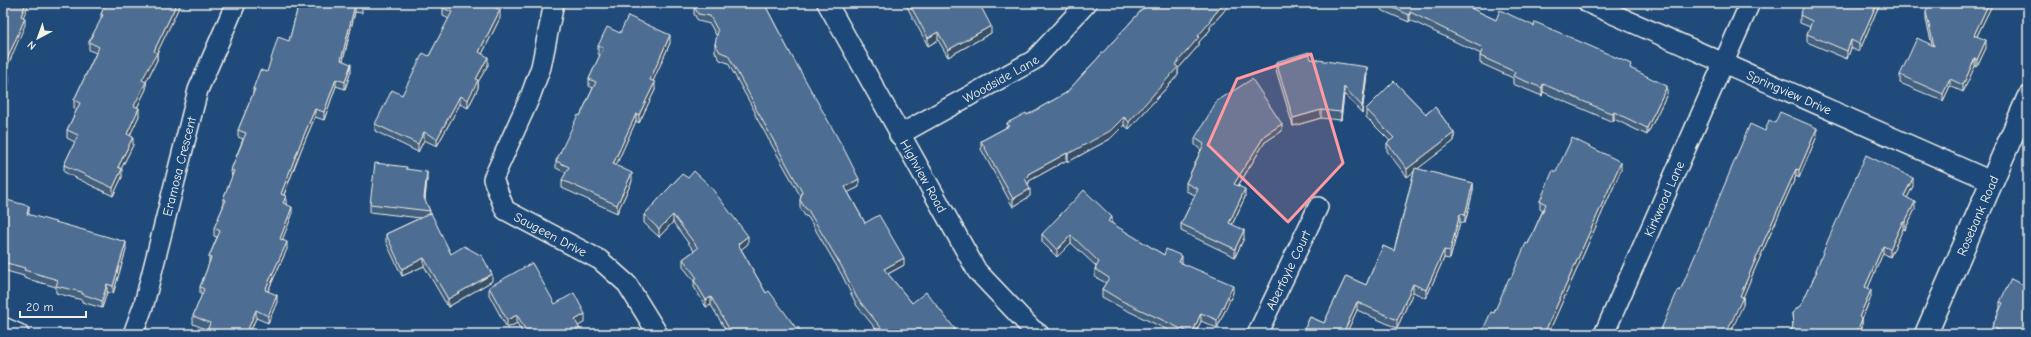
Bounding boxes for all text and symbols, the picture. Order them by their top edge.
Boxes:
north arrow [18,18,58,58]
text: N [25,38,39,52]
street label: Woodside Lane [960,52,1042,106]
street label: Springview Drive [1744,67,1835,117]
street label: Eramosa Crescent [159,114,199,218]
street label: Highview Road [897,137,950,215]
street label: Kirkwood Lane [1641,158,1687,239]
street label: Rosebank Road [1953,173,2001,258]
street label: Saugeen Drive [512,209,590,260]
street label: Aberfoyle Court [1262,227,1314,312]
scale bar [20,293,86,319]
text: 20 m [26,300,54,314]

